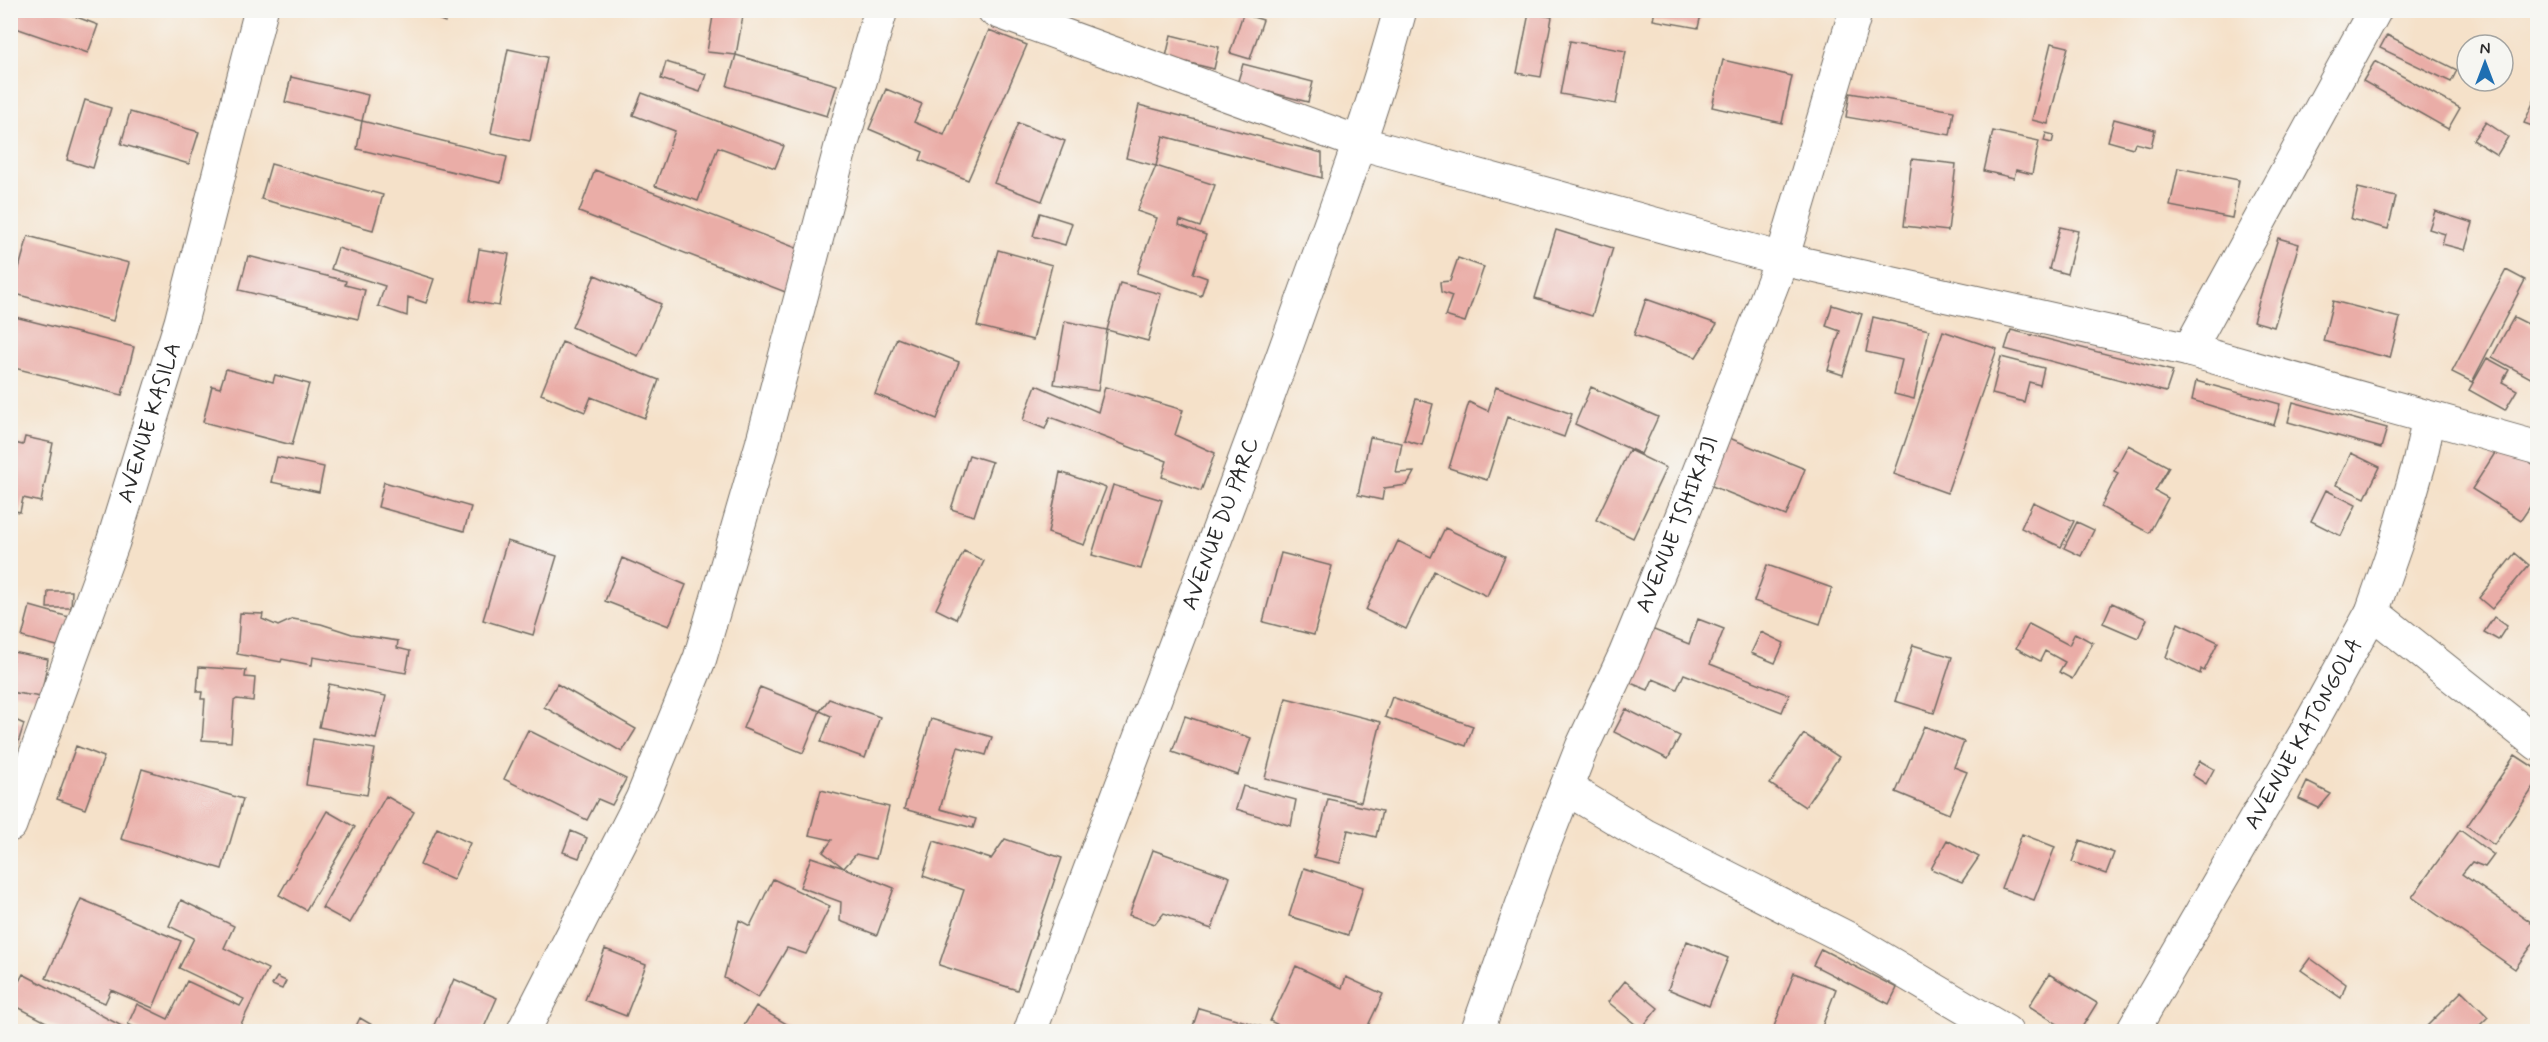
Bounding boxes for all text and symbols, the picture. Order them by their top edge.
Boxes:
north arrow [2455,33,2515,93]
text: N [2480,39,2490,60]
street label: AVENUE KASILA [112,339,188,506]
street label: AVENUE TSHIKAJI [1630,432,1726,617]
street label: AVENUE DU PARC [1176,433,1266,614]
street label: AVENUE KATONGOLA [2238,633,2369,835]

